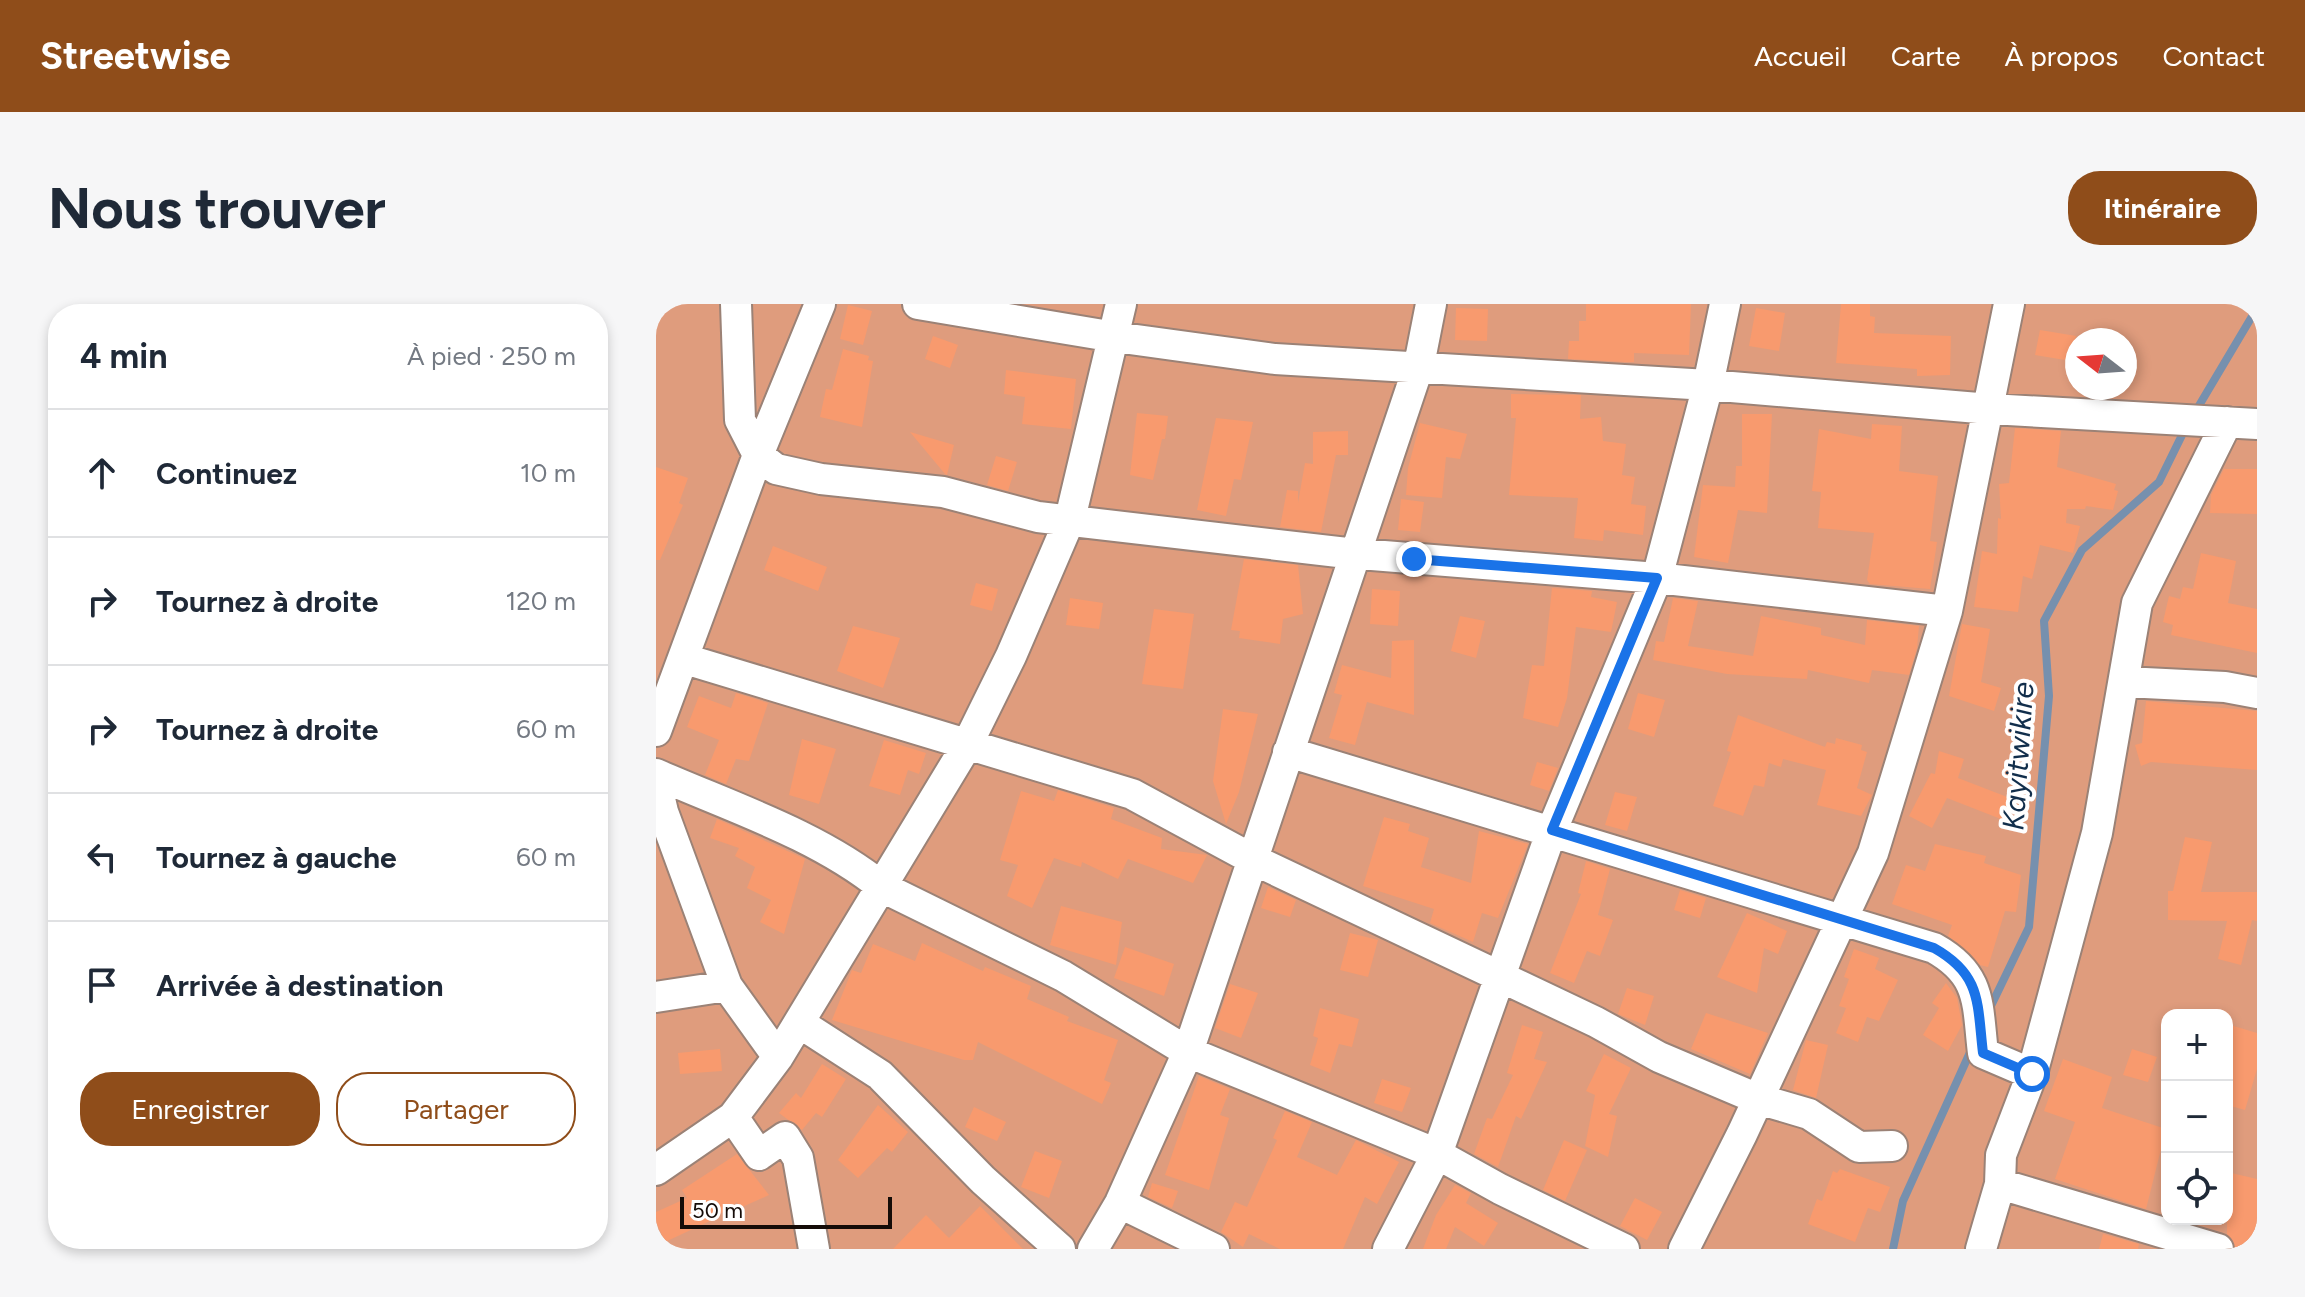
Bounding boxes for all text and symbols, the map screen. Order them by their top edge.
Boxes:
text: Streetwise [40,33,231,79]
text: Accueil [1754,39,1847,73]
text: Carte [1891,39,1960,73]
text: À propos [2004,39,2118,73]
text: Contact [2162,39,2265,73]
button: Itinéraire [2068,171,2257,245]
text: Nous trouver [48,175,386,242]
north arrow [2065,328,2137,400]
text: 4 min [80,336,167,377]
text: À pied · 250 m [407,340,576,372]
icon: ahead [80,451,124,495]
text: Continuez [156,455,297,492]
text: 10 m [520,457,576,489]
route end [1396,541,1432,577]
icon: right [80,579,124,623]
text: Tournez à droite [156,583,378,620]
text: 120 m [506,585,576,617]
water label: Kayitwikire [1994,681,2042,831]
icon: right [80,707,124,751]
text: Tournez à droite [156,711,378,748]
text: 60 m [516,713,576,745]
icon: left [80,835,124,879]
text: Tournez à gauche [156,839,397,876]
text: 60 m [516,841,576,873]
icon: arrive [80,963,124,1007]
text: Arrivée à destination [156,967,443,1004]
map controls [2161,1009,2233,1225]
button: + [2161,1009,2233,1081]
route start [2014,1056,2050,1092]
button: Enregistrer [80,1072,320,1146]
button: Partager [336,1072,576,1146]
button: − [2161,1081,2233,1153]
button: locate [2161,1153,2233,1225]
scale bar [680,1193,892,1229]
text: 50 m [692,1197,743,1224]

